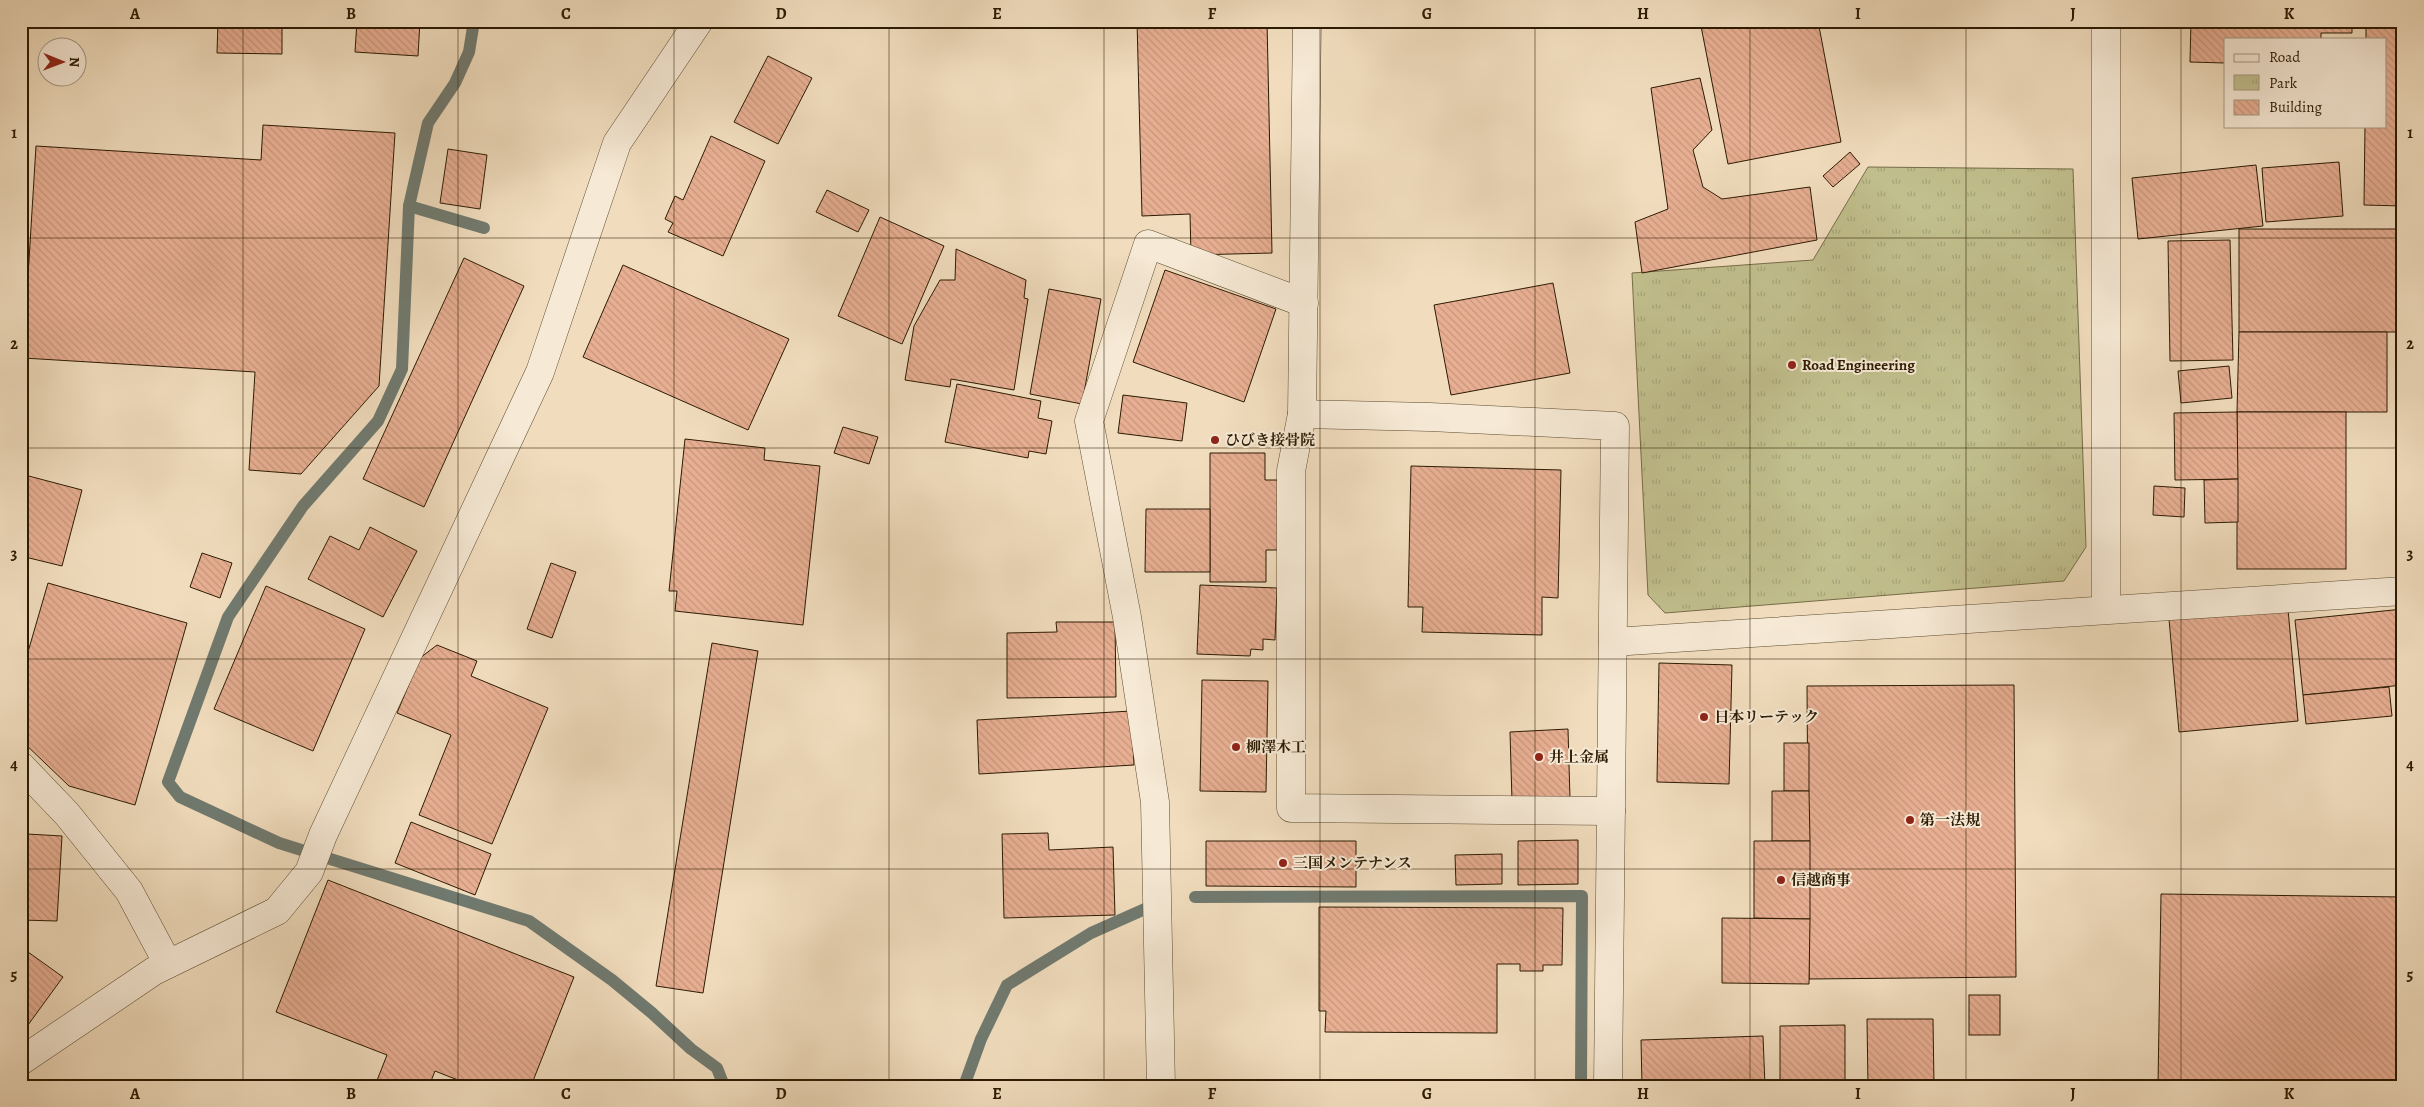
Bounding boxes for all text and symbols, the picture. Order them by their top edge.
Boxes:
text: A [129,3,141,25]
text: B [346,3,356,25]
text: C [561,3,571,25]
text: D [775,3,787,25]
text: E [992,3,1002,25]
text: F [1208,3,1217,25]
text: G [1422,3,1432,25]
text: H [1637,3,1649,25]
text: I [1855,3,1861,25]
text: J [2070,3,2076,25]
text: K [2284,3,2295,25]
north arrow [38,38,88,88]
legend [2224,38,2386,128]
text: Road [2269,47,2301,67]
text: N [65,57,84,67]
text: Park [2269,73,2298,93]
text: Building [2269,97,2322,117]
text: 1 [11,122,17,144]
text: 1 [2407,122,2413,144]
text: 2 [10,333,18,355]
text: 2 [2406,333,2414,355]
place label: Road Engineering [1802,355,1915,375]
marker: Road Engineering [1786,359,1798,371]
place label: ひびき接骨院 [1225,430,1315,450]
marker: ひびき接骨院 [1209,434,1221,446]
text: 3 [11,543,18,565]
text: 3 [2407,543,2414,565]
place label: 日本リーテック [1714,707,1819,727]
marker: 日本リーテック [1698,711,1710,723]
place label: 柳澤木工 [1246,737,1306,757]
marker: 柳澤木工 [1230,741,1242,753]
place label: 井上金属 [1549,747,1609,767]
marker: 井上金属 [1533,751,1545,763]
text: 4 [10,754,18,776]
text: 4 [2406,754,2414,776]
place label: 第一法規 [1920,810,1980,830]
marker: 第一法規 [1904,814,1916,826]
place label: 三国メンテナンス [1293,853,1412,873]
marker: 三国メンテナンス [1277,857,1289,869]
place label: 信越商事 [1791,870,1851,890]
marker: 信越商事 [1775,874,1787,886]
text: 5 [11,964,18,986]
text: 5 [2407,964,2414,986]
text: A [129,1083,141,1105]
text: B [346,1083,356,1105]
text: C [561,1083,571,1105]
text: D [775,1083,787,1105]
text: E [992,1083,1002,1105]
text: F [1208,1083,1217,1105]
text: G [1422,1083,1432,1105]
text: H [1637,1083,1649,1105]
text: I [1855,1083,1861,1105]
text: J [2070,1083,2076,1105]
text: K [2284,1083,2295,1105]

